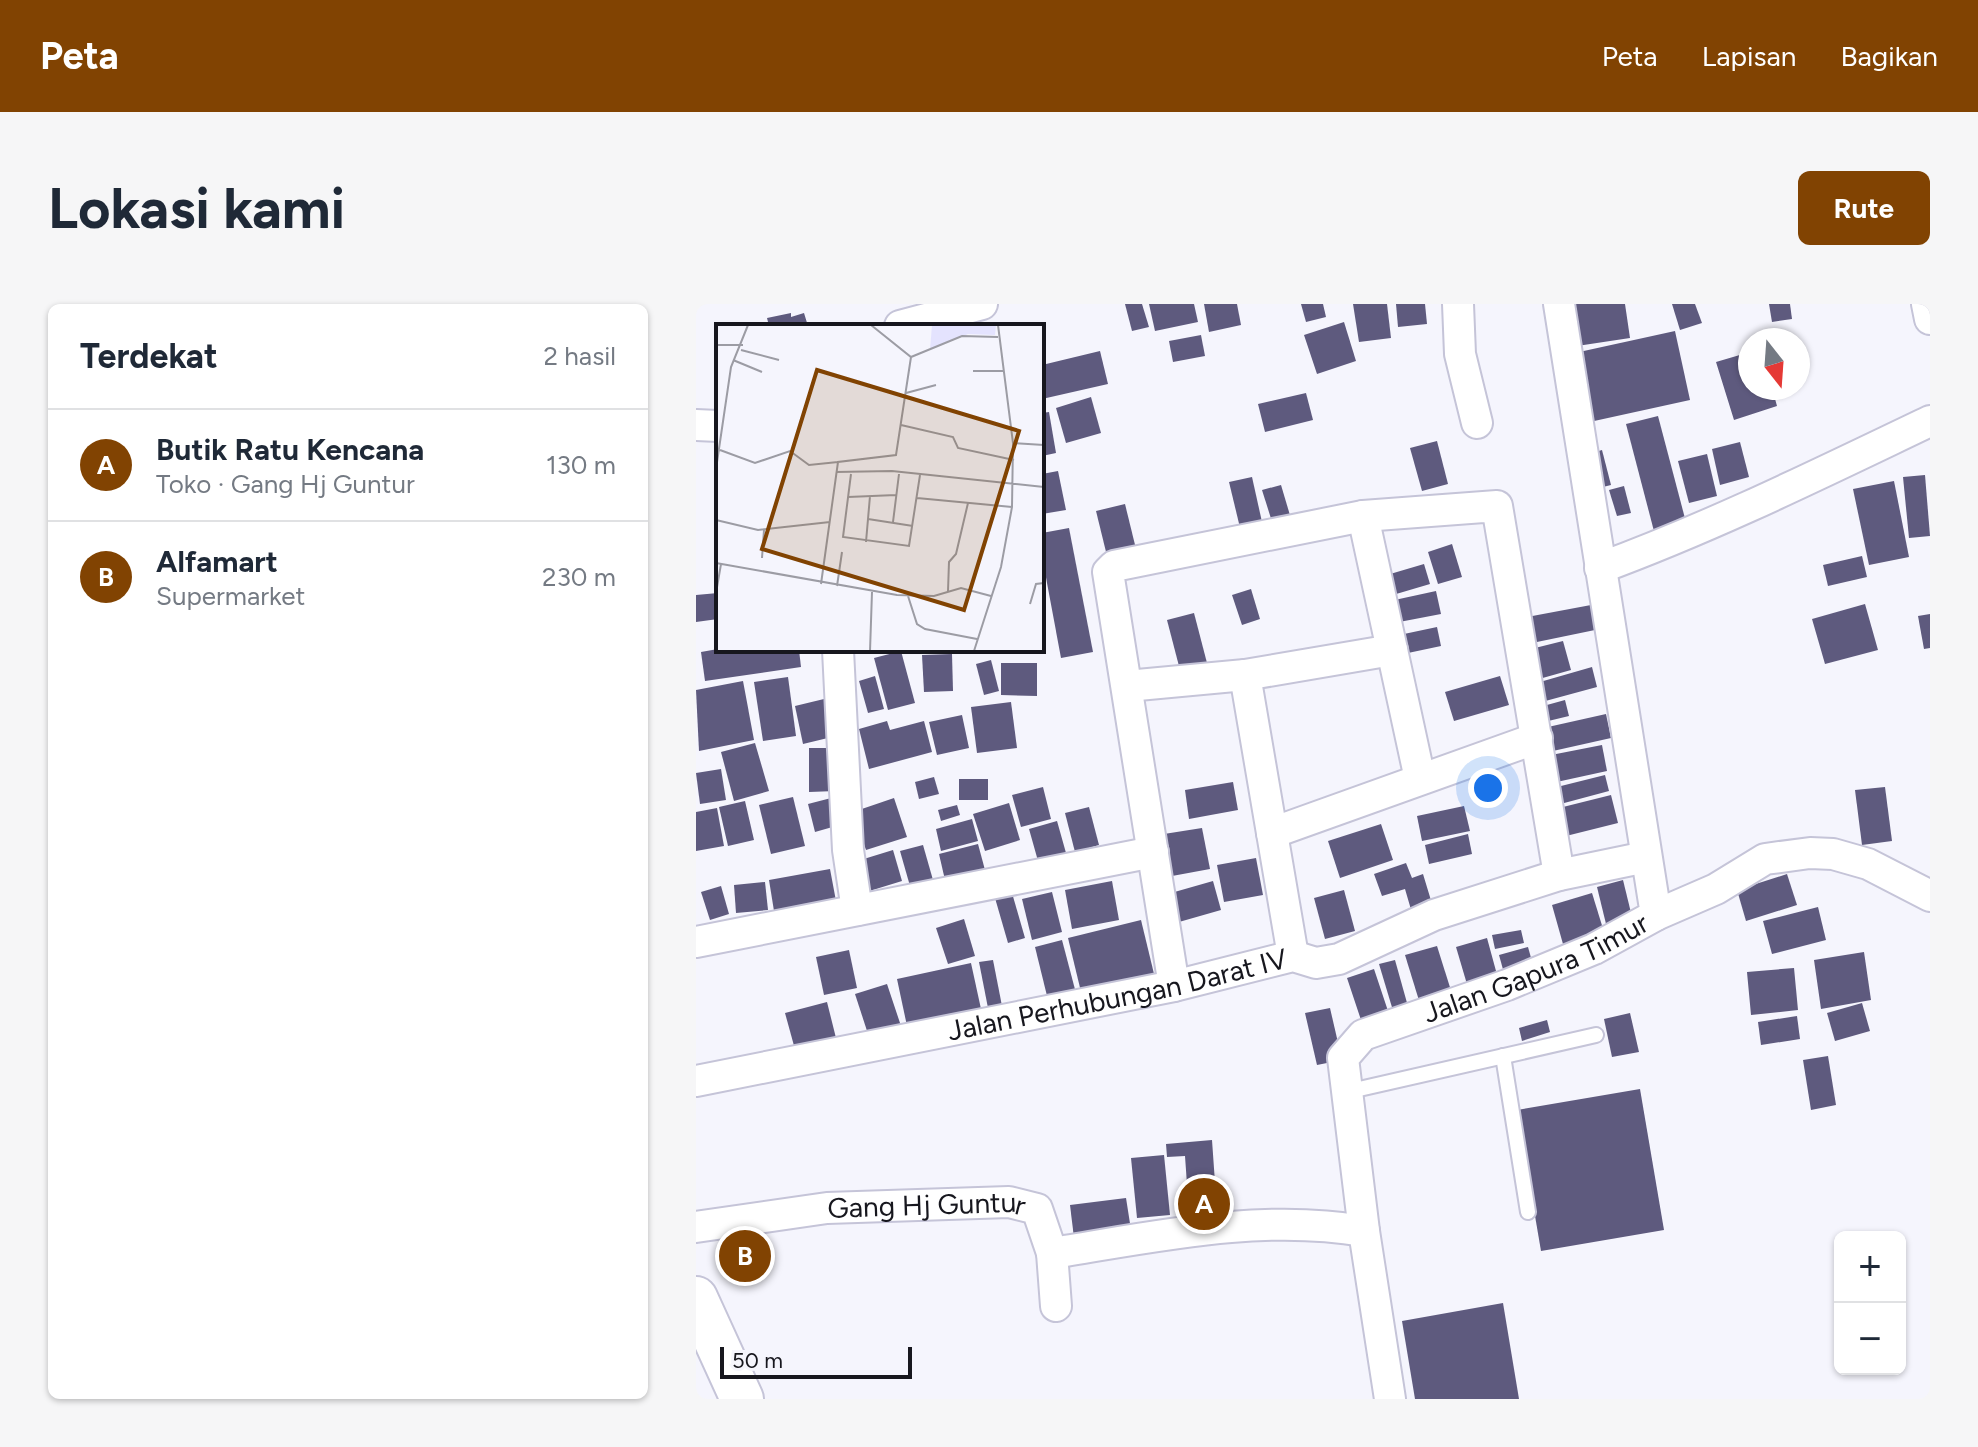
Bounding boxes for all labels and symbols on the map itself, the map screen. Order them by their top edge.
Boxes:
inset map [716,324,1044,652]
north arrow [1738,328,1810,400]
your location [1468,768,1508,808]
street label: Jalan Gapura Timur [1419,905,1655,1030]
street label: Jalan Perhubungan Darat IV [945,941,1291,1048]
pin: A [1178,1174,1230,1234]
street label: Gang Hj Guntur [827,1185,1030,1225]
pin: B [719,1226,771,1286]
scale bar [720,1343,912,1379]

